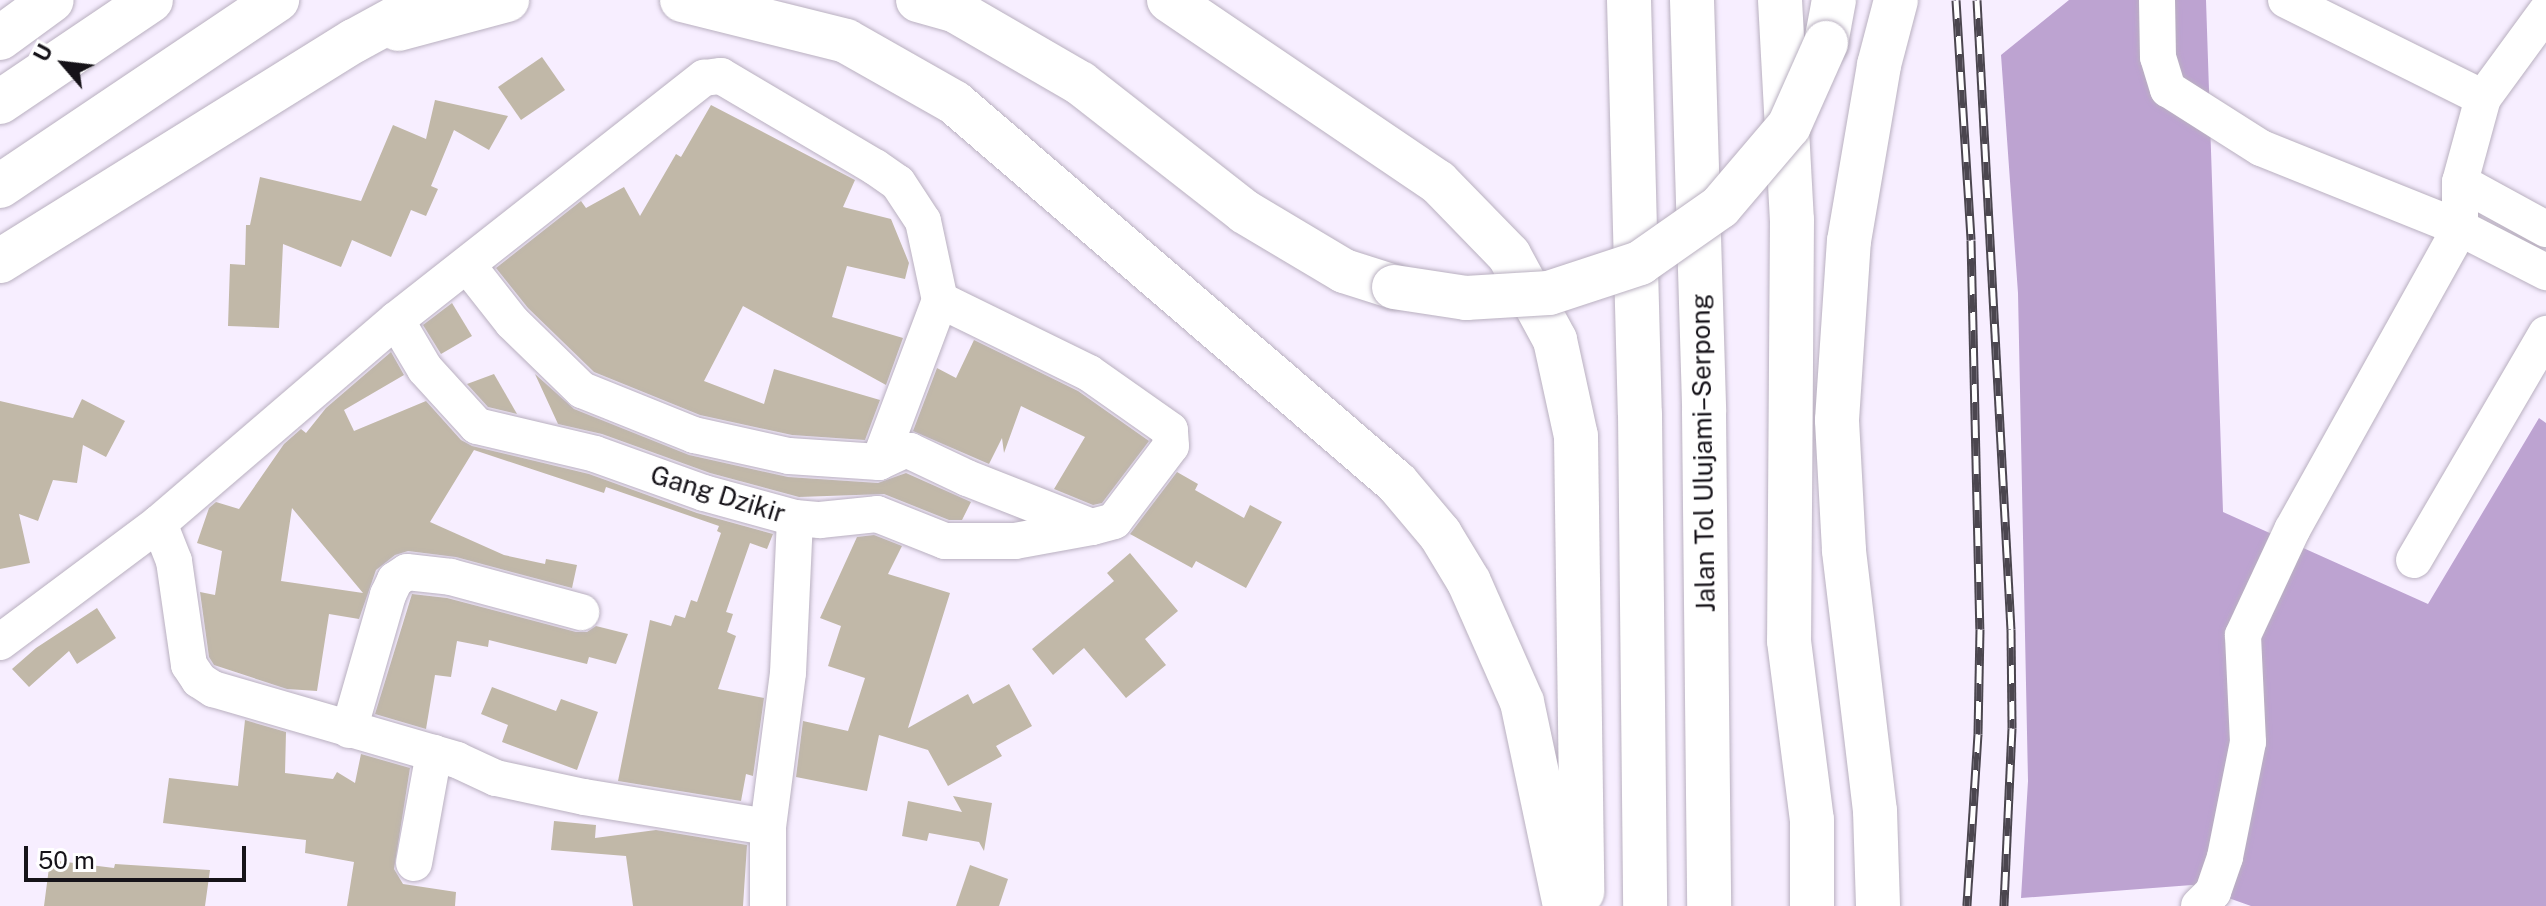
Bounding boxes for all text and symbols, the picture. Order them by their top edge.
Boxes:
north arrow [24,24,104,104]
text: U [28,40,58,66]
street label: Jalan Tol Ulujami–Serpong [1685,293,1721,613]
street label: Gang Dzikir [647,459,789,529]
scale bar [28,830,250,880]
text: 50 m [38,846,95,874]

